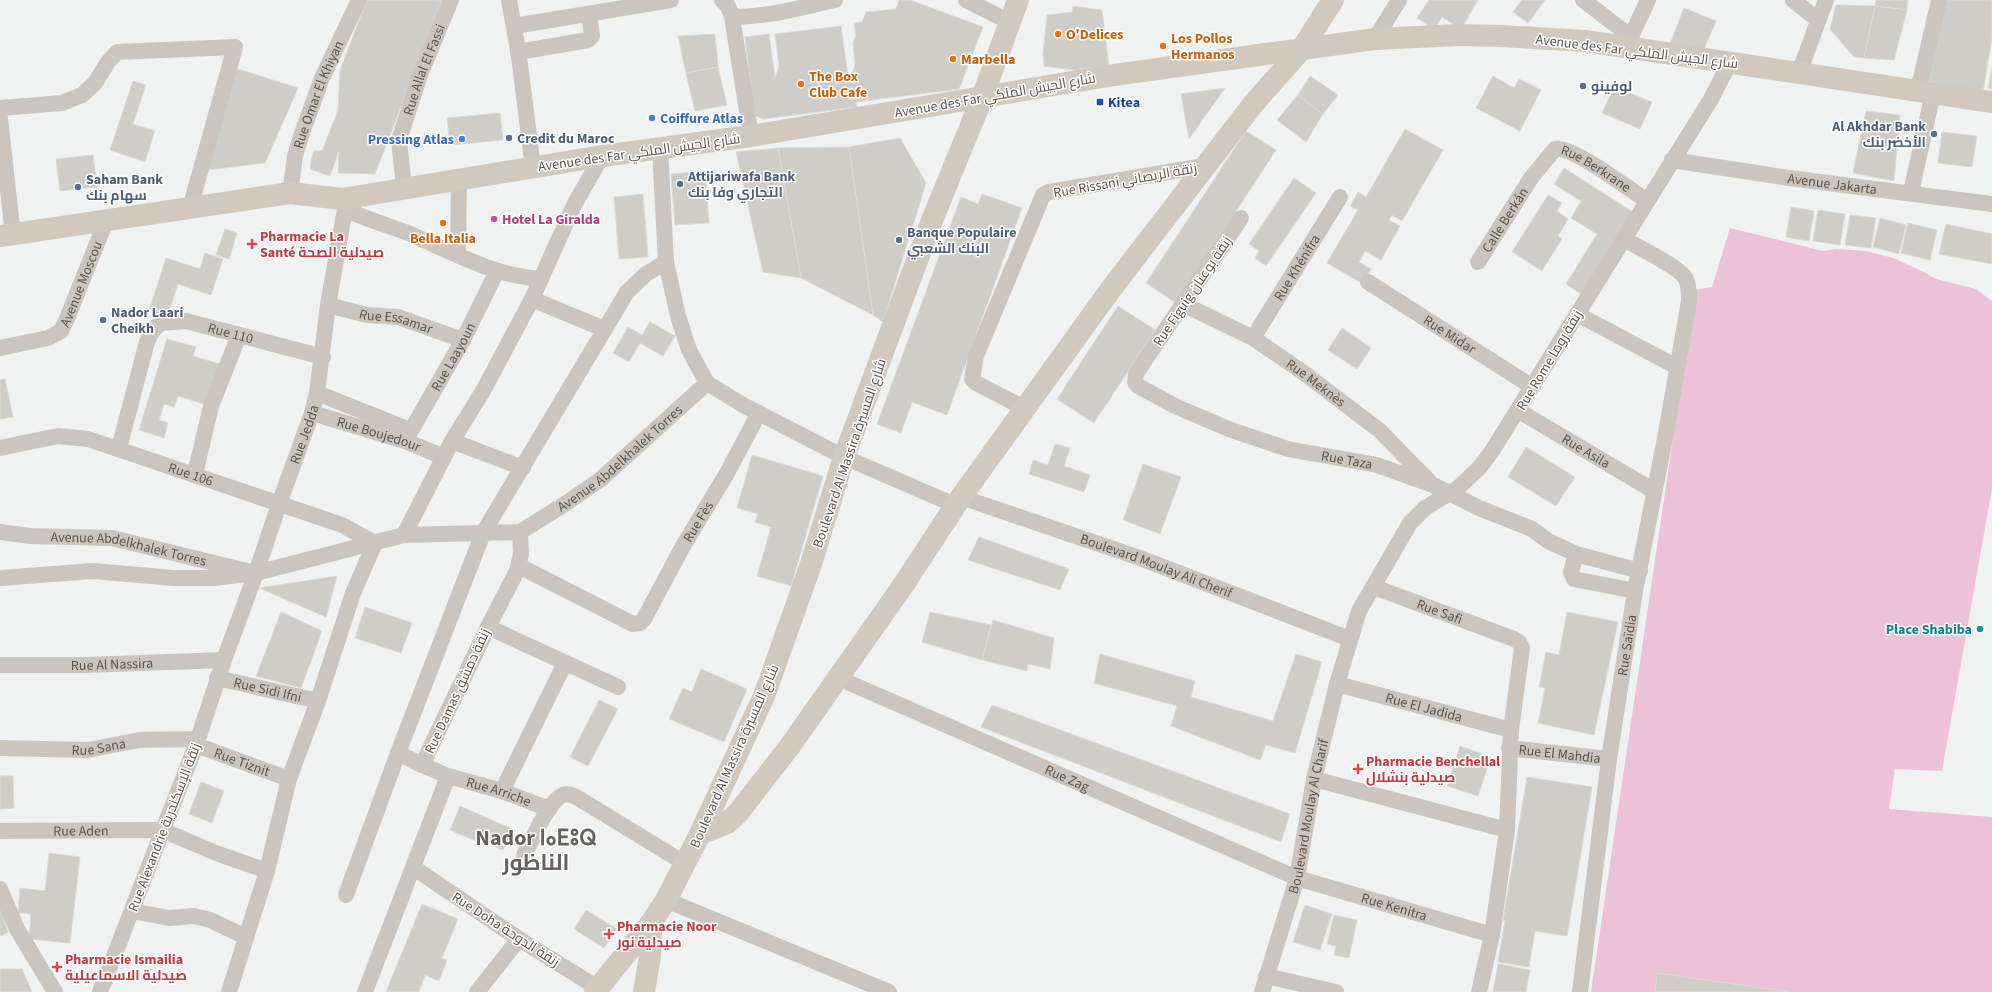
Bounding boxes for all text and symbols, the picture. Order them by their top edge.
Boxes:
street label: Rue Allal El Fassi [399,21,451,118]
place label: O'Delices [1066,25,1123,45]
marker: O'Delices [1053,29,1063,39]
place label: Los Pollos Hermanos [1171,29,1235,65]
street label: Avenue des Far شارع الجيش الملكي [1534,30,1739,75]
street label: Rue Omar El Khiyan [289,37,349,151]
marker: Los Pollos Hermanos [1158,41,1168,51]
place label: Marbella [961,50,1015,70]
marker: Marbella [948,54,958,64]
place label: The Box Club Cafe [809,67,867,103]
street label: Avenue des Far شارع الجيش الملكي [893,68,1097,125]
place label: لوفينو [1591,77,1632,97]
marker: The Box Club Cafe [796,79,806,89]
marker: لوفينو [1578,81,1588,91]
place label: Kitea [1108,93,1140,113]
marker: Kitea [1095,97,1105,107]
place label: Coiffure Atlas [660,109,743,129]
marker: Coiffure Atlas [647,113,657,123]
place label: Al Akhdar Bank الأخضر بنك [1831,117,1926,153]
place label: Credit du Maroc [517,129,615,149]
street label: Avenue des Far شارع الجيش الملكي [537,129,742,178]
marker: Al Akhdar Bank الأخضر بنك [1929,129,1939,139]
place label: Pressing Atlas [368,130,454,150]
marker: Credit du Maroc [504,133,514,143]
marker: Pressing Atlas [457,134,467,144]
street label: Rue Berkrane [1558,141,1635,198]
street label: Rue Rissani زنقة الريصاني [1052,158,1199,204]
place label: Attijariwafa Bank التجاري وفا بنك [687,167,795,203]
street label: Avenue Jakarta [1786,169,1878,200]
place label: Saham Bank سهام بنك [86,170,163,206]
marker: Attijariwafa Bank التجاري وفا بنك [675,179,685,189]
marker: Saham Bank سهام بنك [73,182,83,192]
street label: Calle Berkán [1477,184,1534,257]
place label: Hotel La Giralda [502,210,600,230]
marker: Hotel La Giralda [489,214,499,224]
marker: Bella Italia [438,218,448,228]
place label: Banque Populaire البنك الشعبي [907,223,1017,260]
place label: Pharmacie La Santé صيدلية الصحة [260,227,384,263]
place label: Bella Italia [410,229,476,249]
street label: Rue Khénifra [1269,231,1326,305]
street label: Rue Figuig زنقة بوعنان [1149,233,1237,350]
marker: Banque Populaire البنك الشعبي [894,235,904,245]
street label: Avenue Moscou [56,238,108,331]
marker: Pharmacie La Santé صيدلية الصحة [247,239,257,249]
place label: Nador Laari Cheikh [111,303,183,339]
street label: Rue Essamar [357,304,435,339]
street label: Rue Rome زنقة روما [1512,307,1588,414]
street label: Rue Midar [1419,311,1479,359]
marker: Nador Laari Cheikh [98,315,108,325]
street label: Rue 110 [206,318,255,349]
street label: Rue Laayoun [427,320,481,395]
street label: Rue Meknès [1282,354,1350,412]
street label: Boulevard Al Massira شارع المسيرة [808,356,892,551]
street label: Avenue Abdelkhalek Torres [554,401,687,517]
street label: Rue Jedda [285,403,325,467]
street label: Rue Boujedour [334,412,424,457]
street label: Rue Asila [1558,429,1614,474]
street label: Rue Taza [1320,446,1374,475]
street label: Rue 106 [165,458,216,492]
street label: Rue Fès [678,498,719,546]
street label: Avenue Abdelkhalek Torres [50,528,208,572]
street label: Boulevard Moulay Ali Cherif [1077,529,1236,604]
street label: Rue Safi [1414,595,1465,630]
street label: Rue Saïdia [1613,613,1642,677]
place label: Place Shabiba [1886,620,1972,640]
marker: Place Shabiba [1975,624,1985,634]
street label: Rue Damas زنقة دمشق [420,626,496,757]
street label: Rue Al Nassira [71,654,153,676]
street label: Boulevard Al Massira شارع المسيرة [685,661,785,851]
street label: Rue Sidi Ifni [231,673,303,708]
street label: Rue El Jadida [1383,688,1464,728]
street label: Rue Sana [71,734,128,761]
street label: Boulevard Moulay Al Charif [1284,736,1335,896]
street label: Rue Alexandrie زنقة الإسكندرية [124,740,206,915]
street label: Rue El Mahdia [1518,740,1602,769]
street label: Rue Tiznit [211,743,273,782]
place label: Pharmacie Benchellal صيدلية بنشلال [1366,752,1500,788]
street label: Rue Zag [1041,760,1092,797]
marker: Pharmacie Benchellal صيدلية بنشلال [1353,764,1363,774]
street label: Rue Arriche [464,773,534,812]
street label: Rue Aden [53,821,109,842]
district label: Nador ⵏⴰⴹⵓⵕ الناظور [475,822,597,879]
street label: Rue Doha زنقة الدوحة [448,887,563,972]
street label: Rue Kenitra [1359,888,1429,926]
place label: Pharmacie Noor صيدلية نور [616,917,717,953]
marker: Pharmacie Noor صيدلية نور [604,929,614,939]
place label: Pharmacie Ismailia صيدلية الاسماعيلية [65,950,187,986]
marker: Pharmacie Ismailia صيدلية الاسماعيلية [52,962,62,972]

